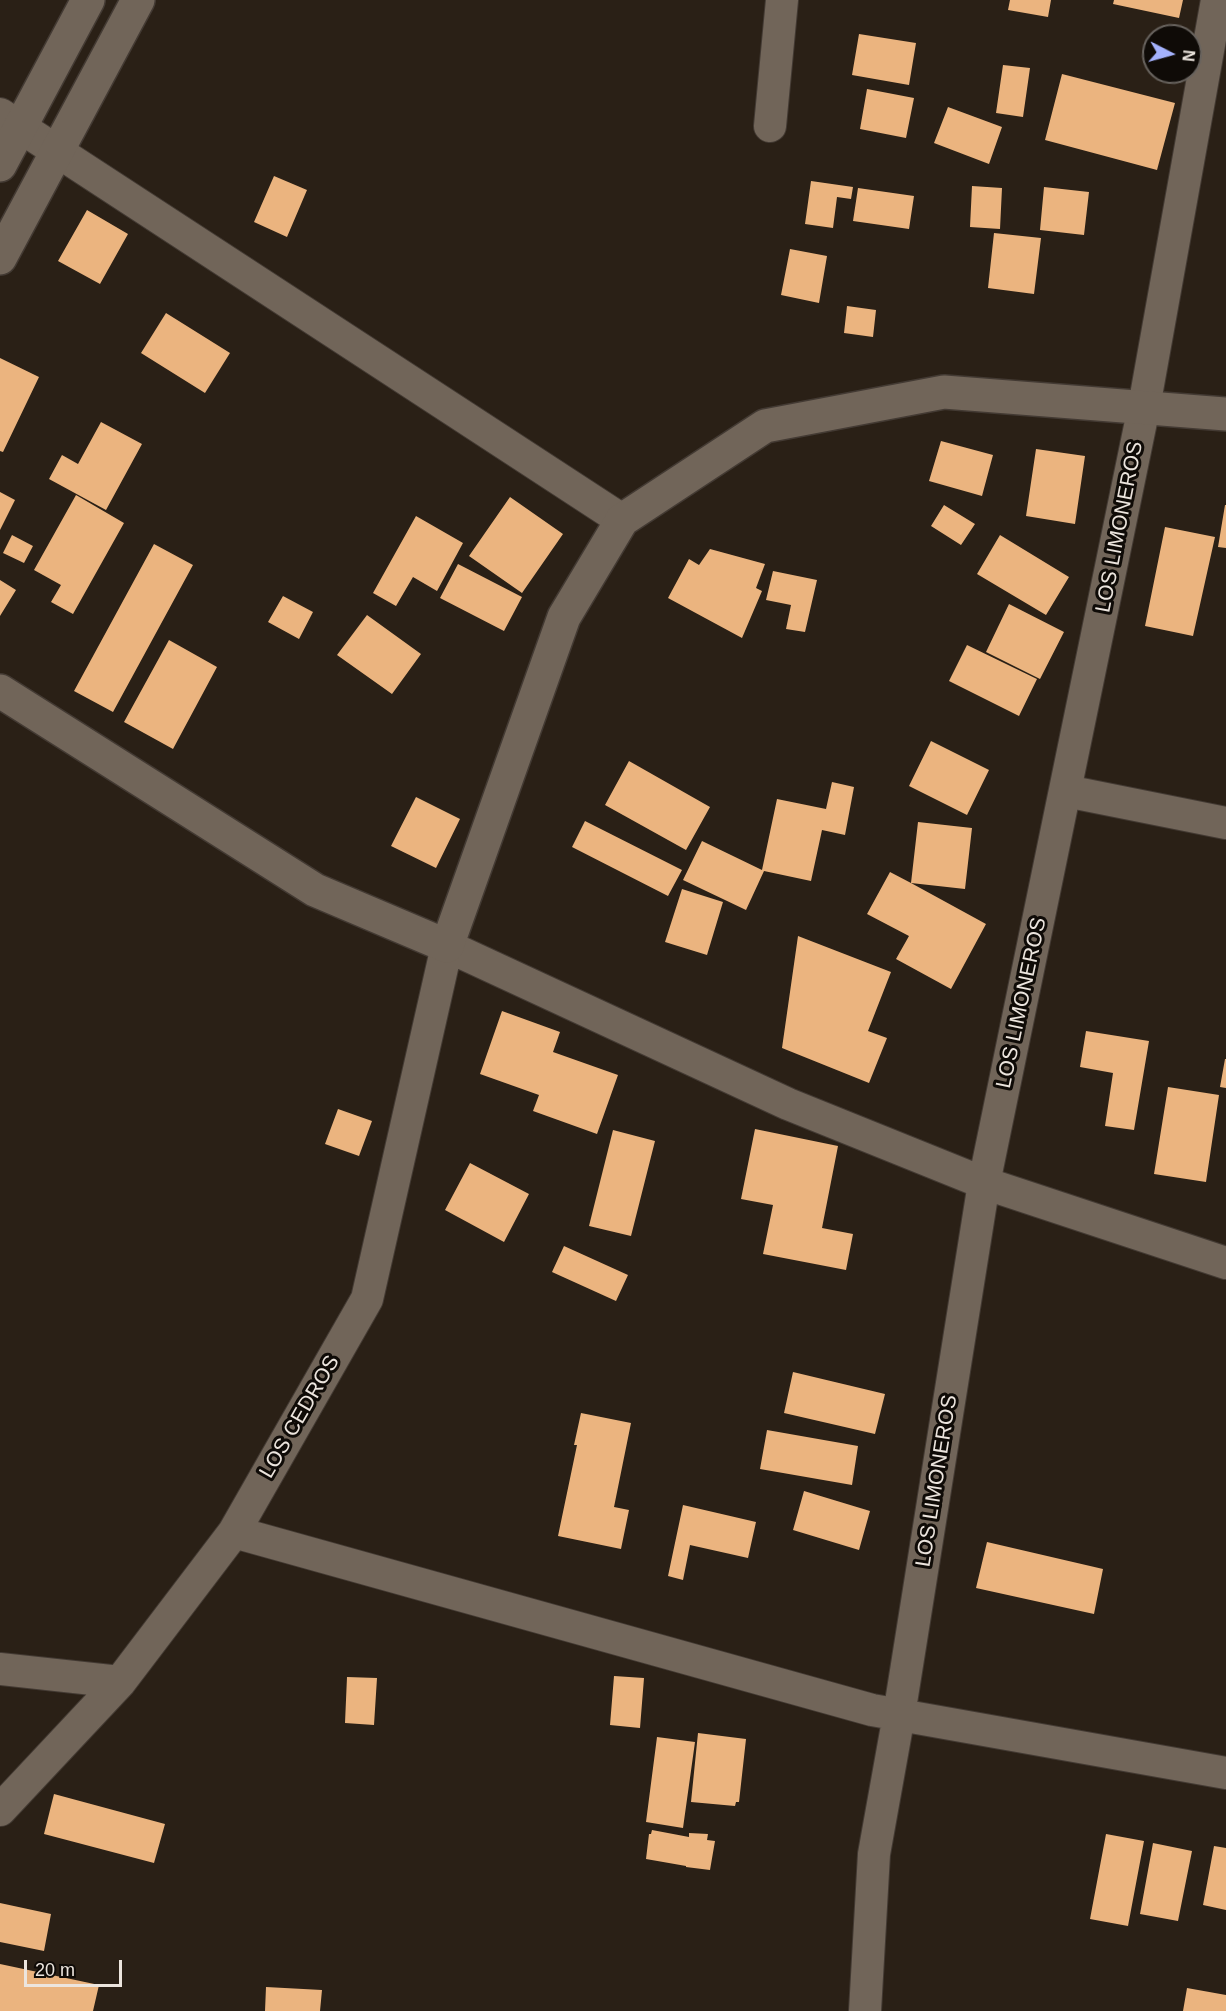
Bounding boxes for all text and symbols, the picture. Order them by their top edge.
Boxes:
north arrow [1142,24,1202,84]
text: N [1179,49,1197,62]
street label: LOS LIMONEROS [1091,439,1149,615]
street label: LOS LIMONEROS [992,915,1052,1091]
street label: LOS CEDROS [255,1351,345,1483]
street label: LOS LIMONEROS [911,1393,963,1569]
scale bar [27,1948,124,1986]
text: 20 m [35,1960,75,1980]

